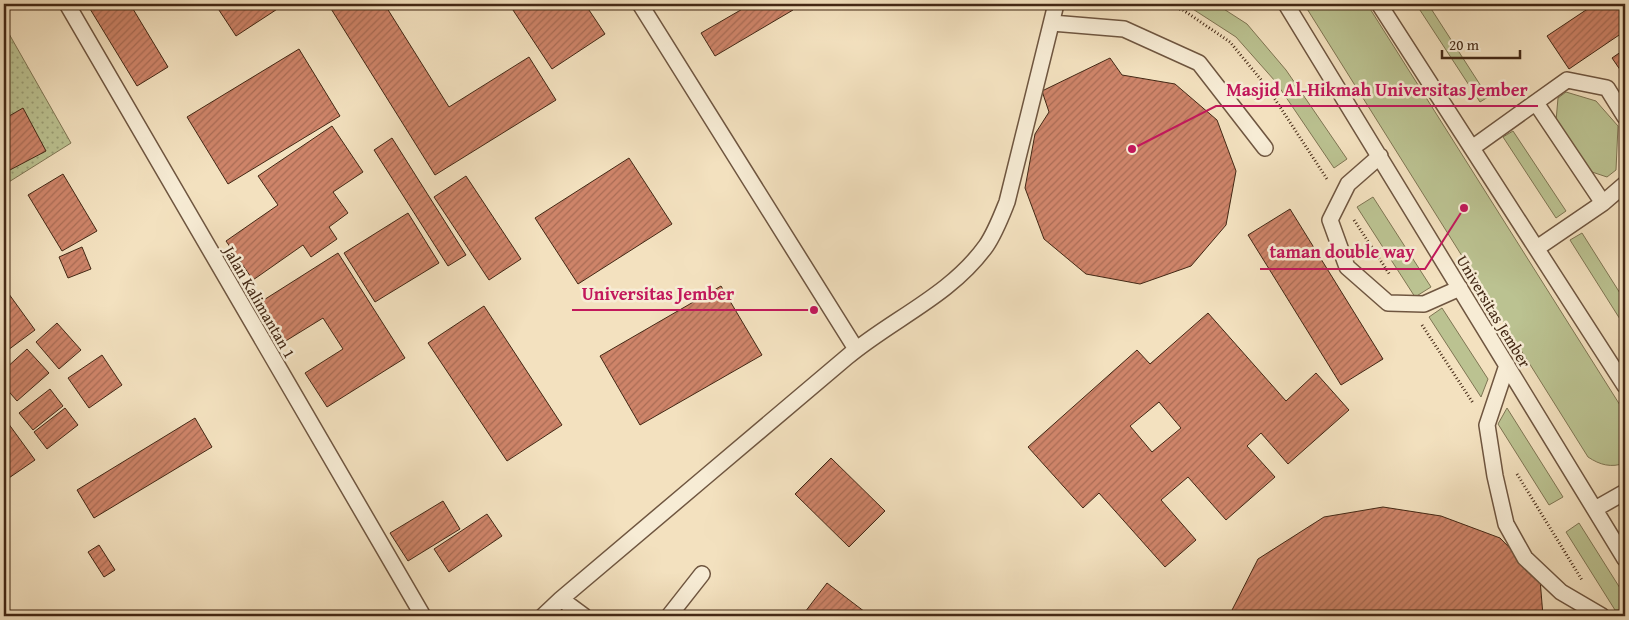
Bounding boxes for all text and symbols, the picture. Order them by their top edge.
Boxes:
scale bar [1442,28,1519,60]
text: 20 m [1449,34,1480,55]
callout: Masjid Al-Hikmah Universitas Jember [1216,73,1538,106]
text: Masjid Al-Hikmah Universitas Jember [1226,76,1528,103]
callout: taman double way [1260,236,1425,269]
text: taman double way [1270,238,1415,265]
street label: Jalan Kalimantan 1 [217,240,302,363]
street label: Universitas Jember [1451,250,1537,372]
callout: Universitas Jember [572,277,745,310]
text: Universitas Jember [582,280,735,307]

